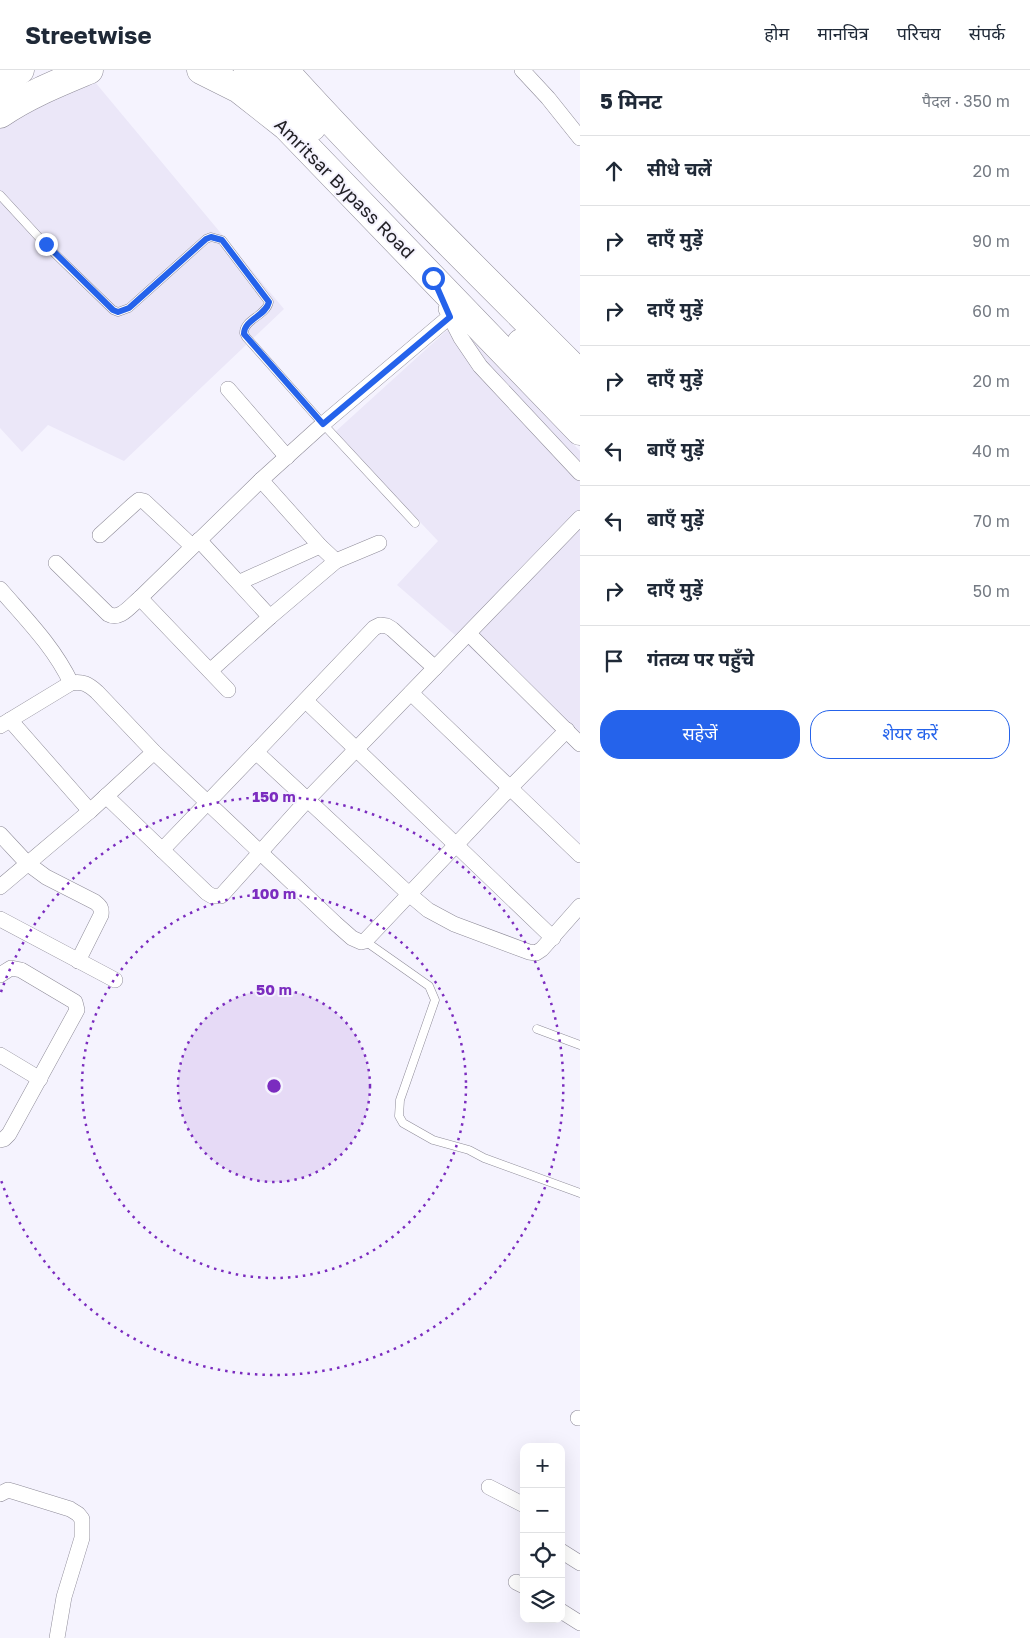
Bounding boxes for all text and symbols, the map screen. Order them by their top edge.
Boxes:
text: Streetwise [25,20,152,49]
text: होम [764,22,789,44]
text: मानचित्र [817,22,869,44]
text: परिचय [897,22,941,44]
text: संपर्क [969,22,1005,44]
text: 5 मिनट [600,88,662,114]
text: पैदल · 350 m [922,91,1010,111]
street label: Amritsar Bypass Road [270,113,420,263]
icon: ahead [600,157,628,185]
text: सीधे चलें [647,157,712,180]
text: 20 m [973,161,1010,181]
icon: right [600,227,628,255]
text: दाएँ मुड़ें [647,227,703,250]
text: 90 m [972,231,1010,251]
route end [35,233,58,256]
route start [422,267,445,290]
icon: right [600,297,628,325]
text: दाएँ मुड़ें [647,297,703,320]
text: 60 m [972,301,1010,321]
icon: right [600,367,628,395]
text: दाएँ मुड़ें [647,367,703,390]
text: 20 m [973,371,1010,391]
icon: left [600,437,628,465]
text: बाएँ मुड़ें [647,437,704,460]
text: 40 m [972,441,1010,461]
icon: left [600,507,628,535]
text: बाएँ मुड़ें [647,507,704,530]
text: 70 m [973,511,1010,531]
icon: right [600,577,628,605]
text: दाएँ मुड़ें [647,577,703,600]
text: 50 m [973,581,1010,601]
icon: arrive [600,647,628,675]
text: गंतव्य पर पहुँचे [647,647,754,670]
button: सहेजें [600,710,800,759]
button: शेयर करें [810,710,1010,759]
text: 150 m [252,787,296,805]
text: 100 m [252,884,296,902]
text: 50 m [256,980,292,998]
centre of rings [265,1077,283,1095]
map controls [520,1443,565,1623]
button: + [520,1443,565,1488]
button: − [520,1488,565,1533]
button: locate [520,1533,565,1578]
button: layers [520,1578,565,1623]

